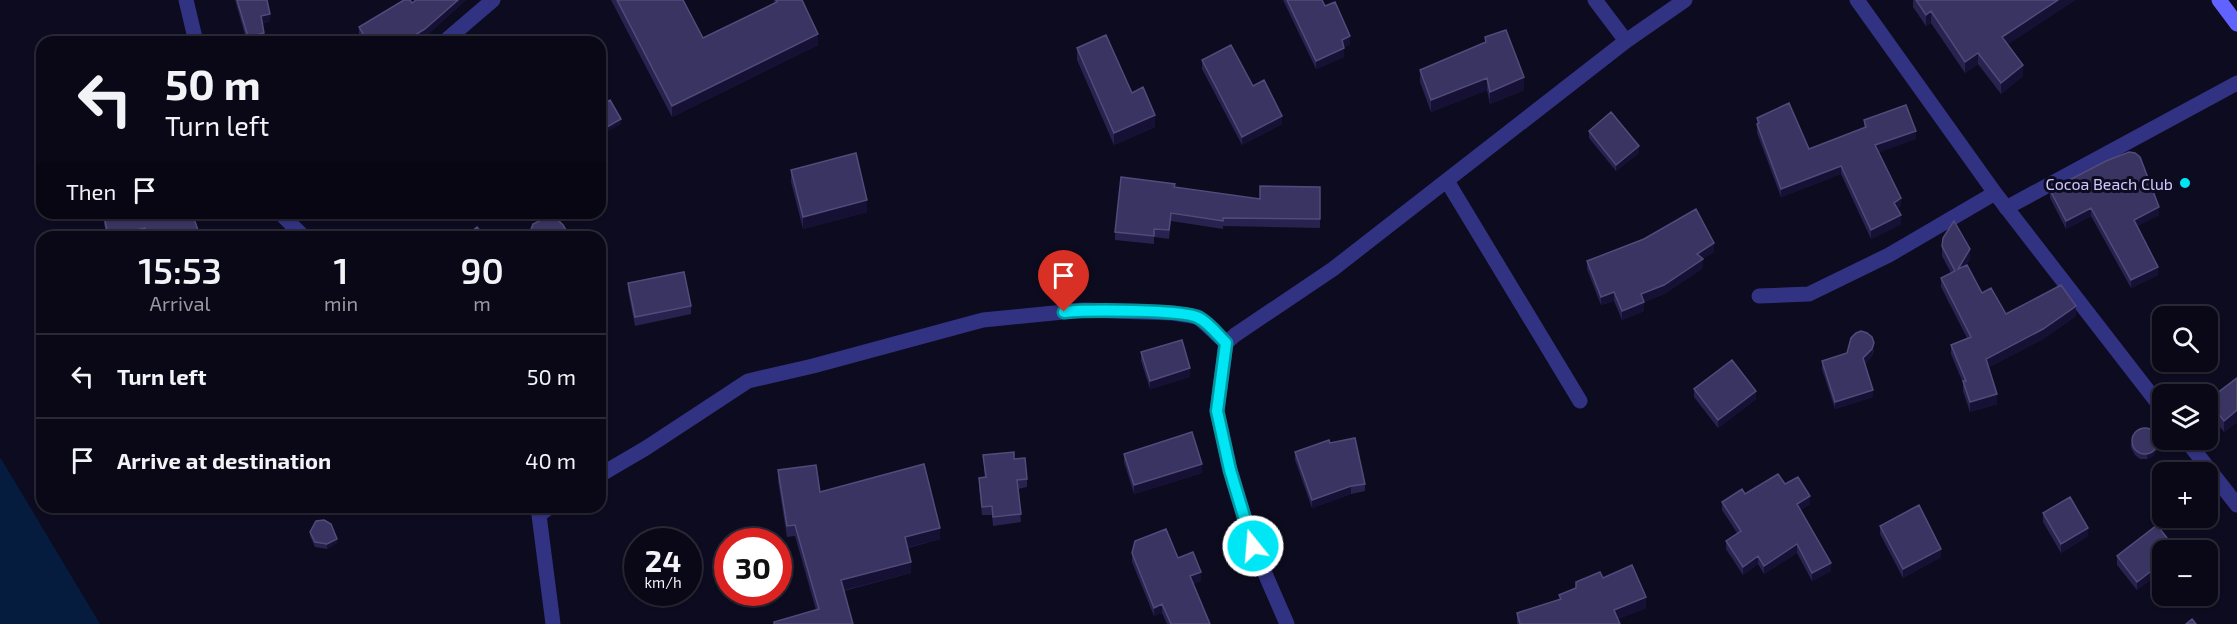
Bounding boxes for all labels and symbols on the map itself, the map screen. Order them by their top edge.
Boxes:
place label: Cocoa Beach Club [2046,174,2173,193]
marker: Cocoa Beach Club [2178,176,2192,190]
pin [1038,250,1089,312]
position arrow [1221,514,1285,578]
speed limit sign: 30 [714,528,792,606]

